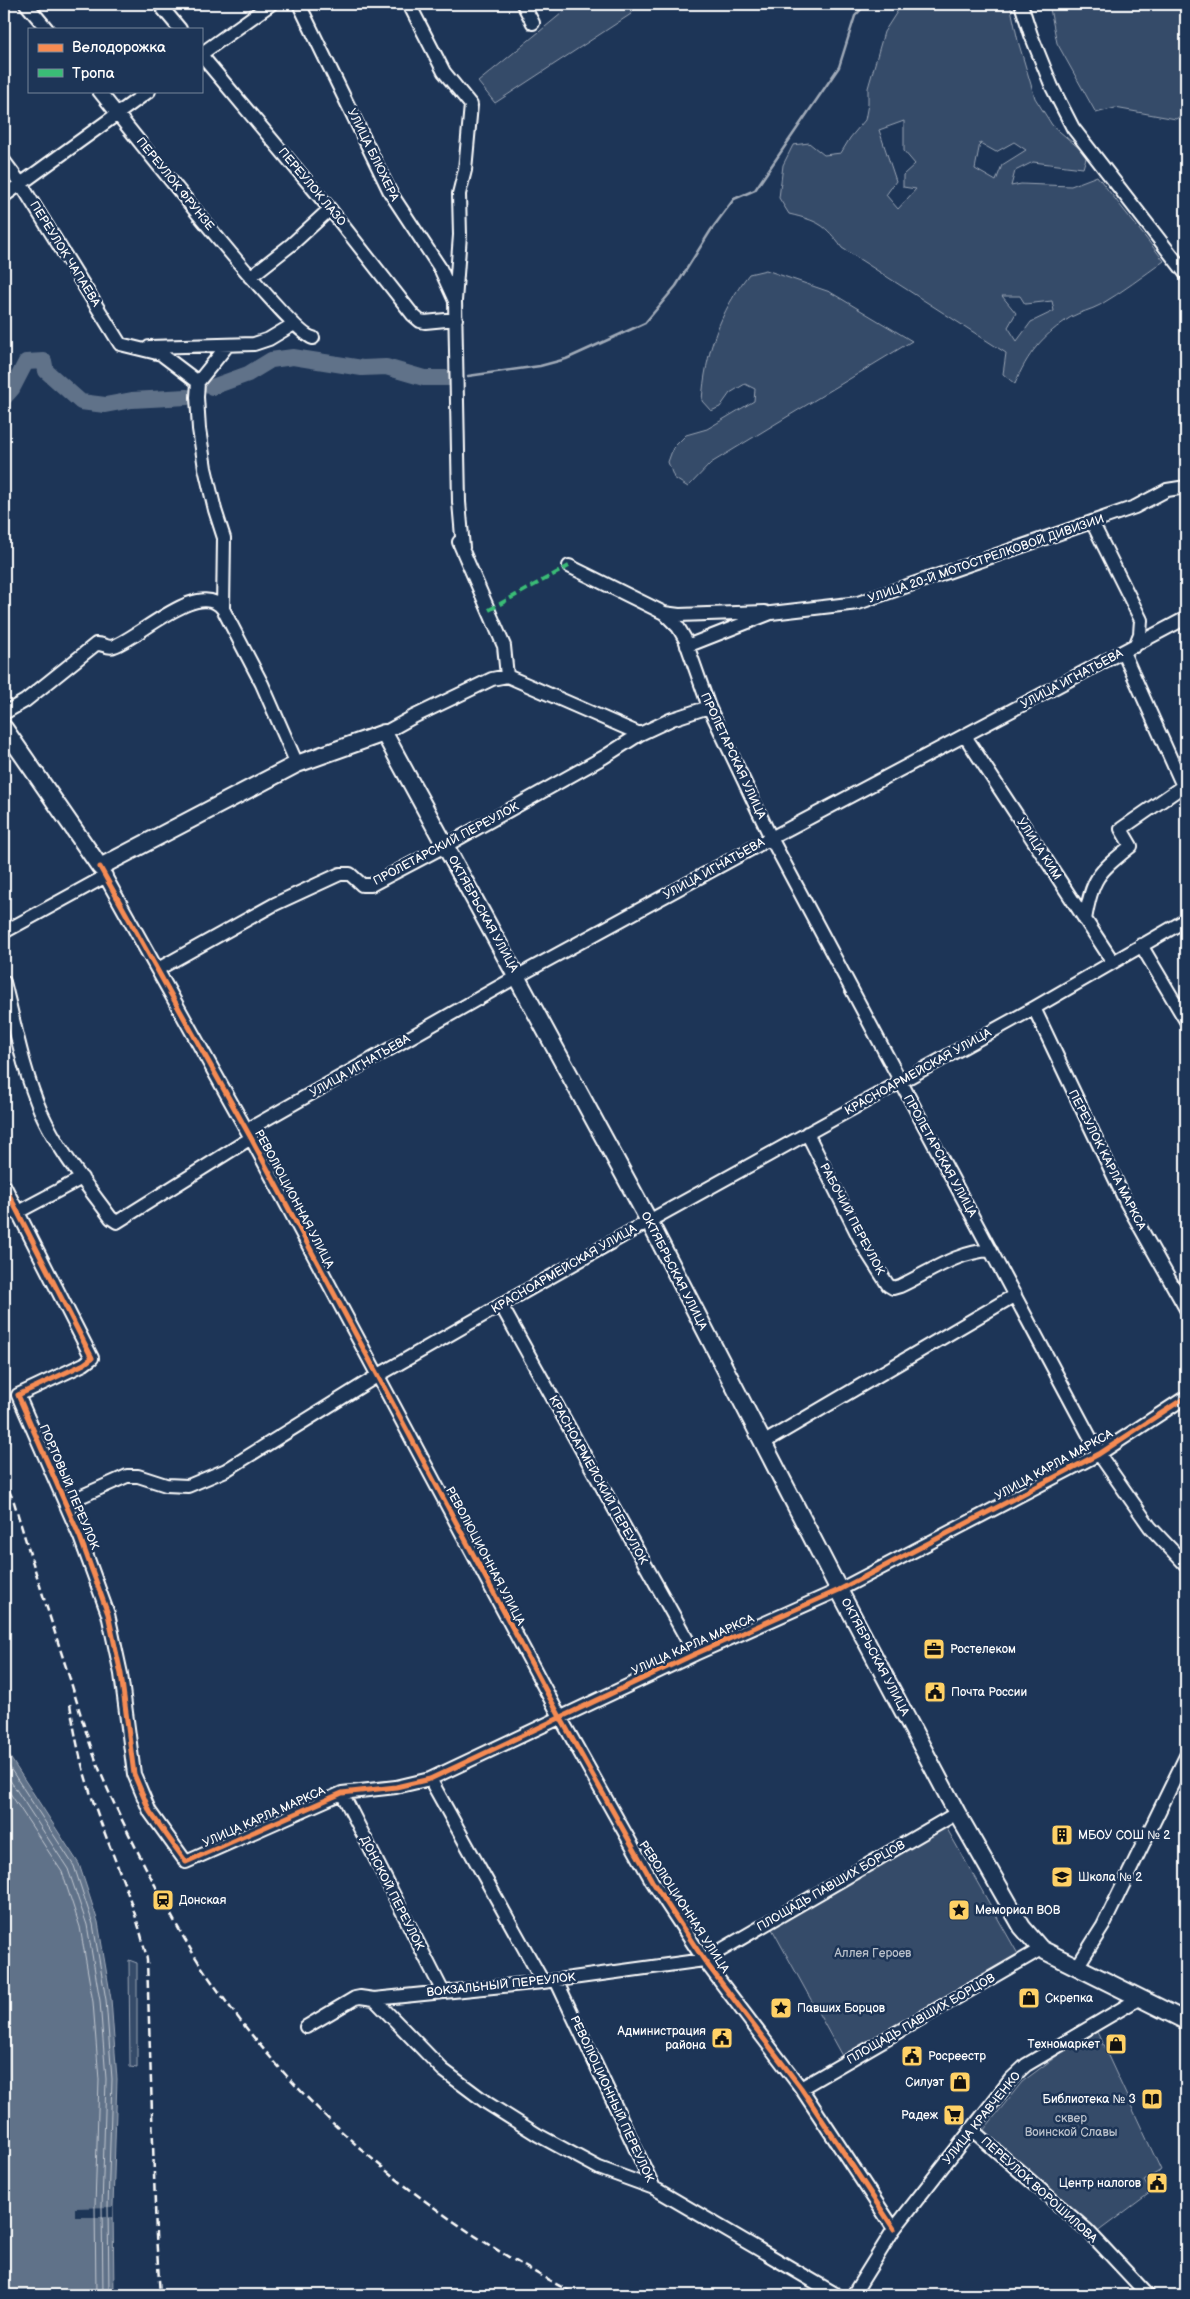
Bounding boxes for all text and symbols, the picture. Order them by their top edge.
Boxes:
legend [28,28,202,92]
text: Велодорожка [72,38,166,57]
text: Тропа [72,64,115,83]
street label: УЛИЦА БЛЮХЕРА [344,106,402,205]
street label: ПЕРЕУЛОК ФРУНЗЕ [133,134,217,234]
street label: ПЕРЕУЛОК ЛАЗО [275,145,349,230]
street label: ПЕРЕУЛОК ЧАПАЕВА [26,199,104,310]
street label: УЛИЦА 20-Й МОТОСТРЕЛКОВОЙ ДИВИЗИИ [866,511,1106,607]
street label: УЛИЦА ИГНАТЬЕВА [1018,645,1126,712]
street label: ПРОЛЕТАРСКАЯ УЛИЦА [697,690,769,822]
street label: ПРОЛЕТАРСКИЙ ПЕРЕУЛОК [370,799,522,889]
street label: УЛИЦА КИМ [1013,815,1065,883]
street label: УЛИЦА ИГНАТЬЕВА [661,835,768,903]
street label: ОКТЯБРЬСКАЯ УЛИЦА [445,853,522,976]
street label: КРАСНОАРМЕЙСКАЯ УЛИЦА [842,1025,995,1119]
street label: УЛИЦА ИГНАТЬЕВА [307,1031,413,1101]
street label: ПЕРЕУЛОК КАРЛА МАРКСА [1065,1087,1149,1233]
street label: ПРОЛЕТАРСКАЯ УЛИЦА [900,1092,980,1221]
street label: РЕВОЛЮЦИОННАЯ УЛИЦА [251,1127,337,1272]
street label: РАБОЧИЙ ПЕРЕУЛОК [816,1161,888,1278]
street label: ОКТЯБРЬСКАЯ УЛИЦА [638,1209,711,1333]
street label: КРАСНОАРМЕЙСКАЯ УЛИЦА [489,1221,640,1317]
street label: КРАСНОАРМЕЙСКИЙ ПЕРЕУЛОК [545,1393,651,1567]
street label: ПОРТОВЫЙ ПЕРЕУЛОК [36,1422,102,1552]
street label: УЛИЦА КАРЛА МАРКСА [992,1426,1116,1504]
street label: РЕВОЛЮЦИОННАЯ УЛИЦА [442,1484,528,1629]
street label: ОКТЯБРЬСКАЯ УЛИЦА [838,1596,913,1719]
street label: УЛИЦА КАРЛА МАРКСА [629,1611,757,1679]
office icon: Ростелеком [922,1637,946,1661]
place label: Ростелеком [950,1642,1016,1657]
public building icon: Почта России [923,1680,947,1704]
place label: Почта России [951,1685,1027,1700]
street label: УЛИЦА КАРЛА МАРКСА [200,1783,328,1851]
building icon: МБОУ СОШ № 2 [1050,1823,1074,1847]
place label: МБОУ СОШ № 2 [1078,1828,1170,1843]
street label: ДОНСКОЙ ПЕРЕУЛОК [357,1833,427,1953]
street label: ПЛОЩАДЬ ПАВШИХ БОРЦОВ [754,1837,908,1935]
street label: РЕВОЛЮЦИОННАЯ УЛИЦА [635,1838,733,1977]
school or university icon: Школа № 2 [1050,1865,1074,1889]
place label: Школа № 2 [1078,1870,1142,1885]
station icon: Донская [151,1888,175,1912]
place label: Донская [179,1893,227,1908]
place icon: Мемориал ВОВ [947,1898,971,1922]
place label: Мемориал ВОВ [975,1903,1061,1918]
park label: Аллея Героев [834,1946,912,1961]
street label: ВОКЗАЛЬНЫЙ ПЕРЕУЛОК [426,1970,576,2000]
street label: ПЛОЩАДЬ ПАВШИХ БОРЦОВ [844,1970,998,2068]
shop icon: Скрепка [1017,1986,1041,2010]
place label: Скрепка [1045,1991,1093,2006]
place icon: Павших Борцов [769,1996,793,2020]
place label: Павших Борцов [797,2001,886,2016]
street label: РЕВОЛЮЦИОННЫЙ ПЕРЕУЛОК [567,2013,657,2185]
place label: Администрация района [617,2024,706,2053]
public building icon: Администрация района [710,2026,734,2050]
shop icon: Техномаркет [1104,2032,1128,2056]
place label: Техномаркет [1027,2037,1100,2052]
public building icon: Росреестр [900,2044,924,2068]
place label: Росреестр [928,2049,986,2064]
street label: УЛИЦА КРАВЧЕНКО [940,2068,1024,2167]
shop icon: Силуэт [948,2070,972,2094]
place label: Силуэт [905,2075,944,2090]
library icon: Библиотека № 3 [1140,2087,1164,2111]
place label: Библиотека № 3 [1043,2092,1136,2107]
supermarket icon: Радеж [942,2103,966,2127]
place label: Радеж [901,2108,939,2123]
park label: сквер Воинской Славы [1025,2111,1117,2140]
street label: ПЕРЕУЛОК ВОРОШИЛОВА [978,2134,1101,2247]
public building icon: Центр налогов [1145,2171,1169,2195]
place label: Центр налогов [1059,2176,1142,2191]

